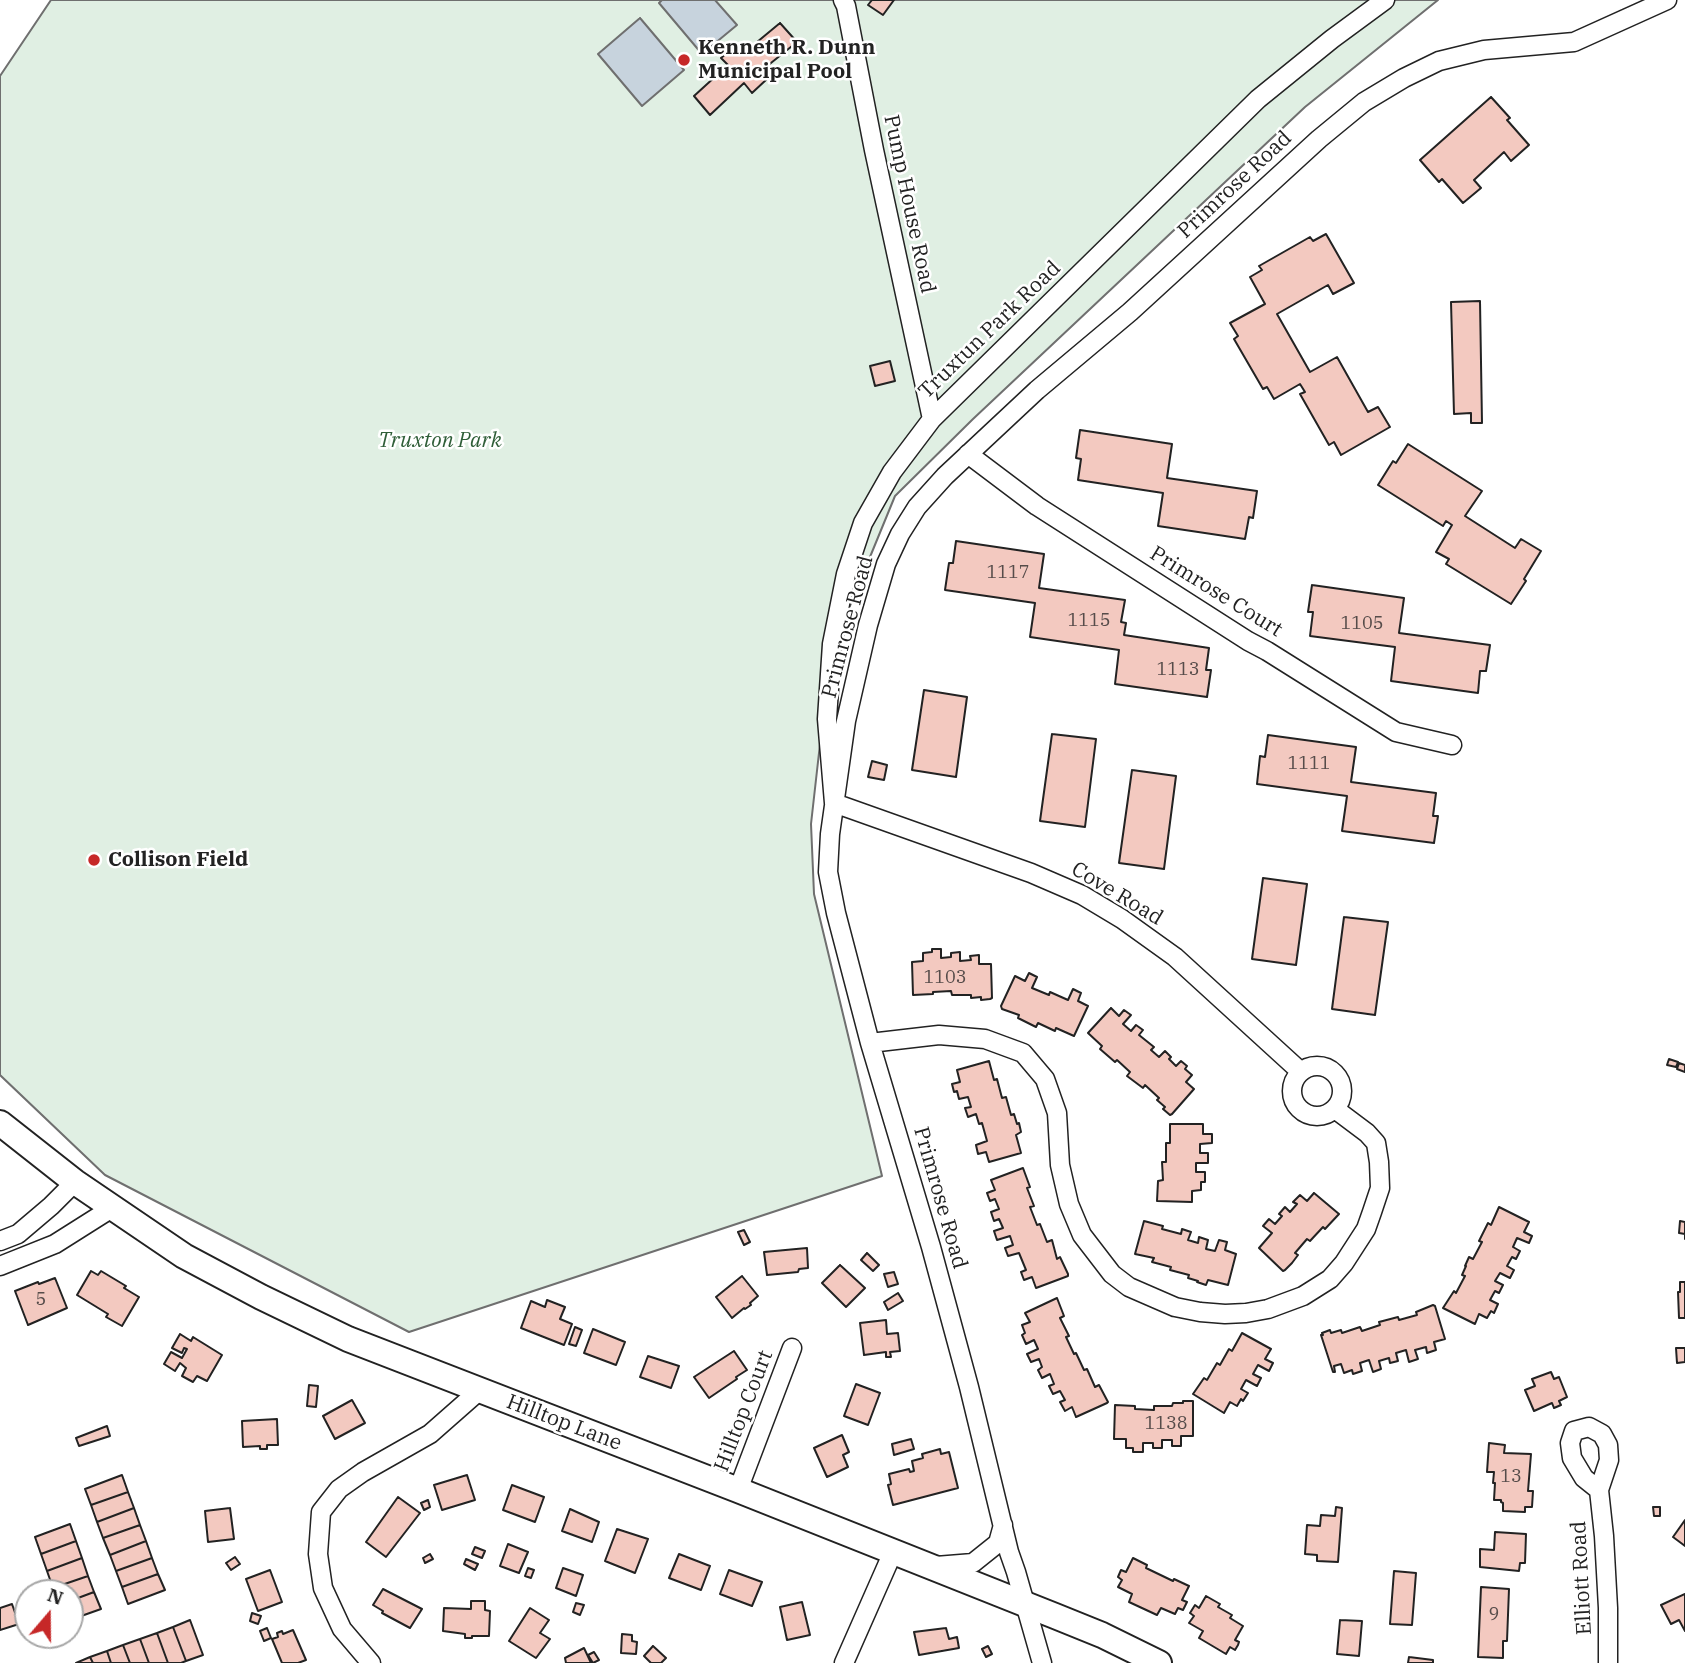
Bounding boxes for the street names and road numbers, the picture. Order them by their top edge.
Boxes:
street label: Pump House Road [878,113,940,295]
street label: Primrose Road [1173,126,1297,244]
street label: Truxtun Park Road [914,256,1066,404]
street label: Primrose Court [1145,541,1287,643]
street label: Primrose Road [817,553,879,701]
street label: Cove Road [1067,857,1167,931]
street label: Primrose Road [908,1124,972,1272]
street label: Hilltop Court [709,1347,779,1475]
street label: Hilltop Lane [503,1389,625,1457]
street label: Elliott Road [1566,1520,1598,1636]

